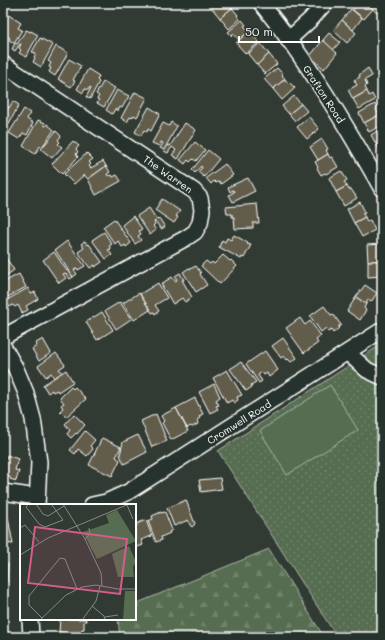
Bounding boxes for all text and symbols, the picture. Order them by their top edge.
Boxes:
scale bar [239,18,319,44]
text: 50 m [245,23,273,39]
street label: Grafton Road [300,62,348,126]
street label: The Warren [140,152,196,196]
street label: Cromwell Road [204,397,274,447]
inset map [20,504,136,620]

